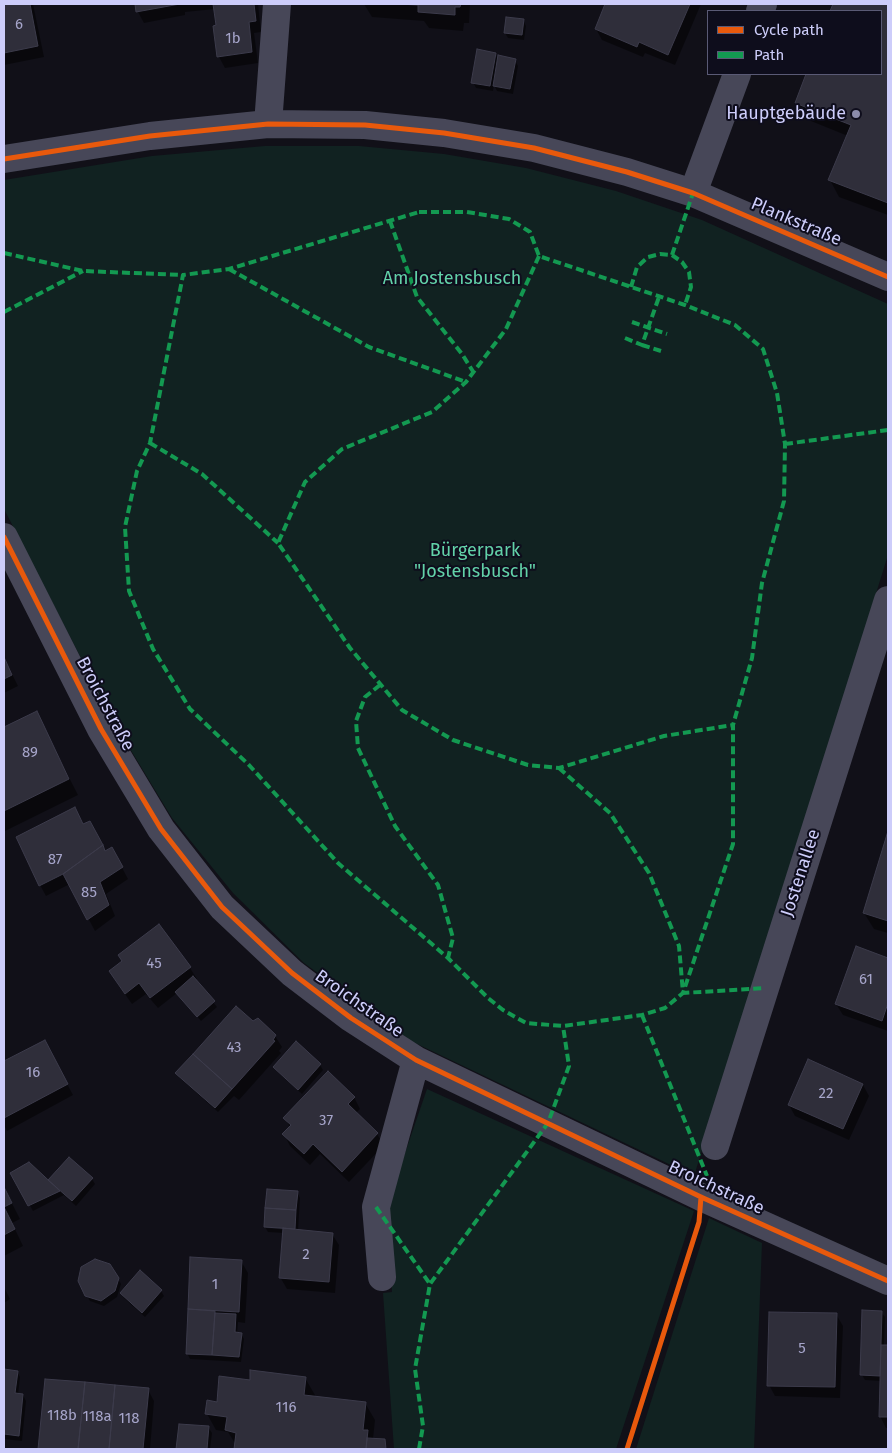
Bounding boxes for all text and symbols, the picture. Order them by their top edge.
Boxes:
legend [707,10,882,75]
house number: 6 [15,16,23,34]
text: Cycle path [754,21,824,39]
house number: 1b [225,30,241,48]
text: Path [754,46,784,64]
place label: Hauptgebäude [726,103,846,125]
marker: Hauptgebäude [850,108,862,120]
street label: Plankstraße [747,193,845,251]
park label: Am Jostensbusch [383,268,521,290]
park label: Bürgerpark "Jostensbusch" [414,540,536,582]
street label: Broichstraße [71,653,139,755]
house number: 89 [22,744,38,762]
street label: Jostenallee [777,827,825,919]
house number: 87 [48,851,62,869]
house number: 85 [81,884,97,902]
house number: 45 [146,955,162,973]
street label: Broichstraße [310,965,408,1043]
house number: 61 [859,971,873,989]
house number: 43 [226,1039,242,1057]
house number: 16 [26,1064,40,1082]
house number: 22 [819,1085,833,1103]
house number: 37 [319,1112,333,1130]
street label: Broichstraße [664,1156,768,1220]
house number: 2 [302,1246,310,1264]
house number: 1 [212,1276,218,1294]
house number: 5 [798,1340,806,1358]
house number: 116 [276,1399,296,1417]
house number: 118b [47,1407,77,1425]
house number: 118a [82,1408,112,1426]
house number: 118 [118,1410,140,1428]

